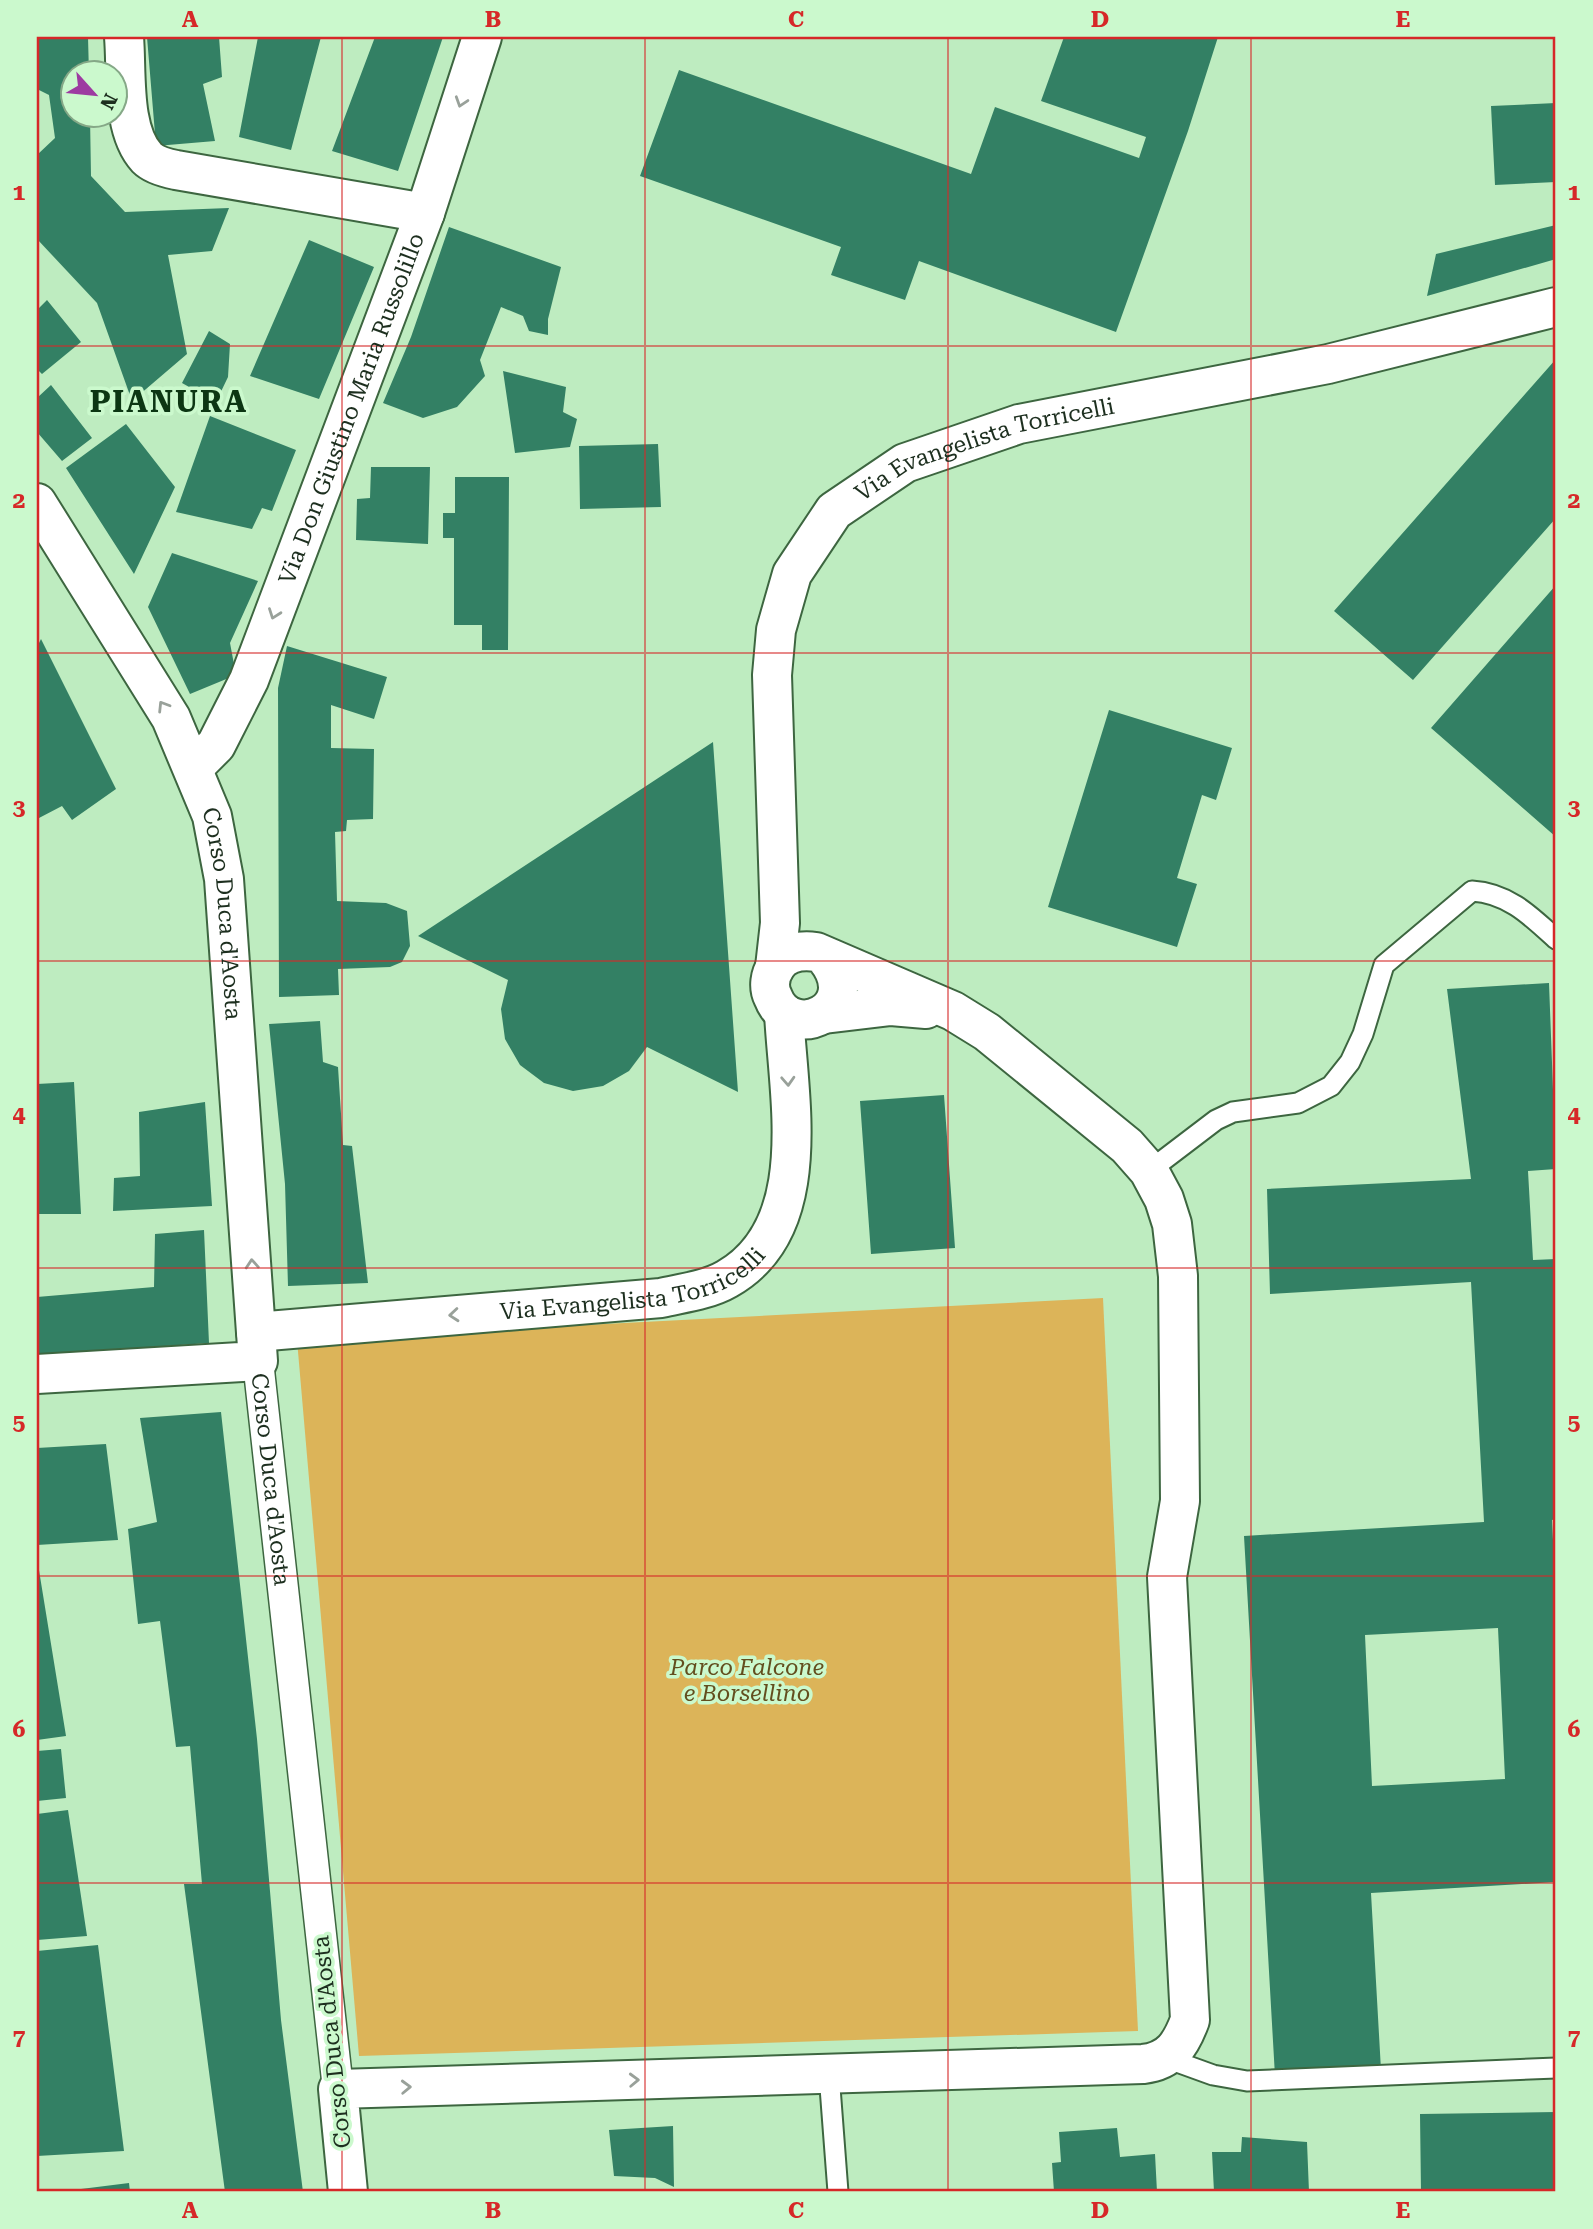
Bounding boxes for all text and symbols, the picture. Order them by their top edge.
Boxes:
text: A [182,6,199,33]
text: B [485,6,501,33]
text: C [788,6,804,33]
text: D [1091,6,1109,33]
text: E [1396,6,1410,33]
north arrow [60,60,130,130]
text: N [95,90,122,114]
one-way arrow [455,95,469,107]
text: 1 [13,179,26,206]
text: 1 [1568,179,1581,206]
street label: Via Don Giustino Maria Russolillo [273,229,430,588]
district label: PIANURA [90,384,248,419]
street label: Via Evangelista Torricelli [850,392,1116,506]
text: 2 [13,487,25,514]
text: 2 [1568,487,1580,514]
one-way arrow [268,608,282,620]
one-way arrow [159,701,172,714]
text: 3 [13,794,26,821]
text: 3 [1568,794,1581,821]
street label: Corso Duca d'Aosta [196,803,247,1021]
one-way arrow [780,1076,795,1087]
text: 4 [13,1101,26,1128]
text: 4 [1568,1101,1581,1128]
street label: Via Evangelista Torricelli [499,1242,771,1325]
one-way arrow [244,1258,259,1269]
one-way arrow [448,1308,460,1323]
street label: Corso Duca d'Aosta [246,1372,296,1588]
text: 5 [13,1409,26,1436]
text: 5 [1568,1409,1581,1436]
park label: Parco Falcone e Borsellino [669,1654,824,1707]
text: 6 [13,1716,26,1743]
text: 6 [1568,1716,1581,1743]
street label: Corso Duca d'Aosta [307,1934,357,2150]
text: 7 [13,2024,26,2051]
text: 7 [1568,2024,1581,2051]
one-way arrow [628,2072,639,2087]
one-way arrow [402,2079,412,2095]
text: A [182,2197,199,2224]
text: B [485,2197,501,2224]
text: C [788,2197,804,2224]
text: D [1091,2197,1109,2224]
text: E [1396,2197,1410,2224]

